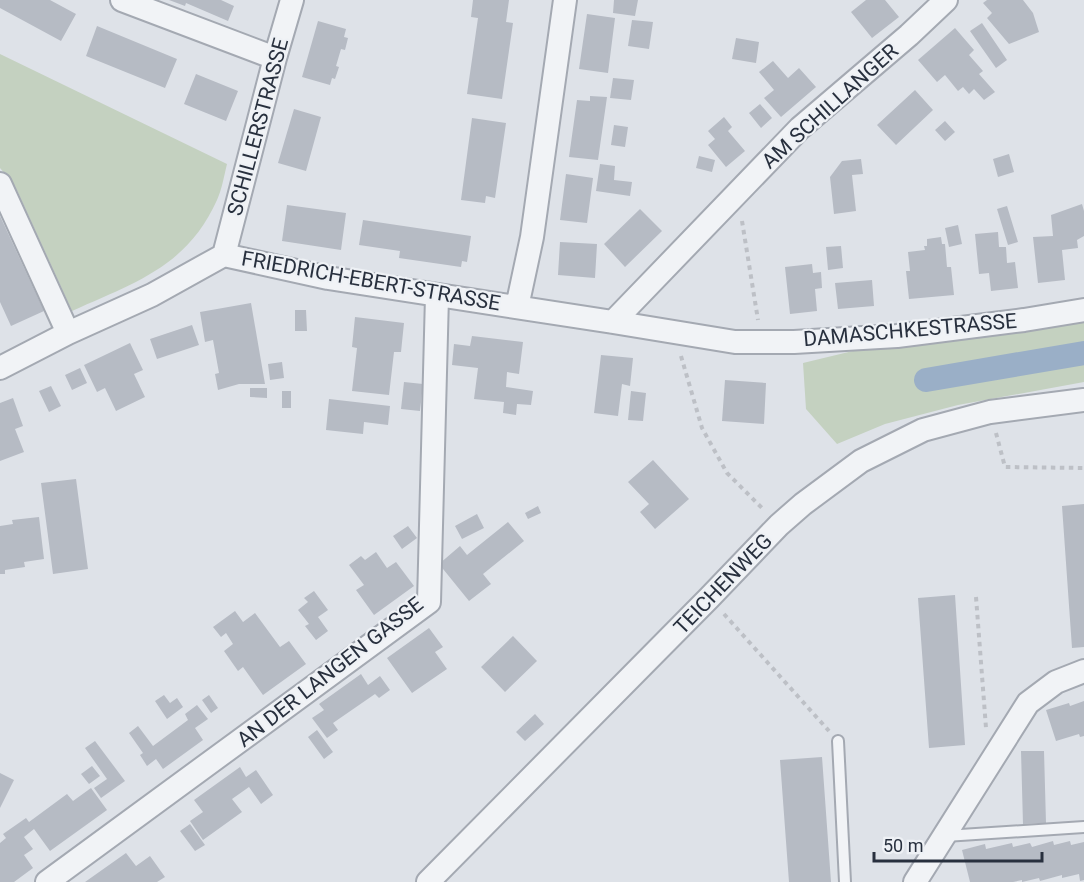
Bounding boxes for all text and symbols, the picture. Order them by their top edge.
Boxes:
street label: SCHILLERSTRASSE [223,36,293,218]
street label: AM SCHILLANGER [757,39,903,173]
street label: FRIEDRICH-EBERT-STRASSE [240,246,502,316]
street label: DAMASCHKESTRASSE [802,309,1018,351]
street label: TEICHENWEG [669,529,777,639]
street label: AN DER LANGEN GASSE [232,592,428,752]
scale bar [874,825,1042,863]
text: 50 m [883,835,923,856]

